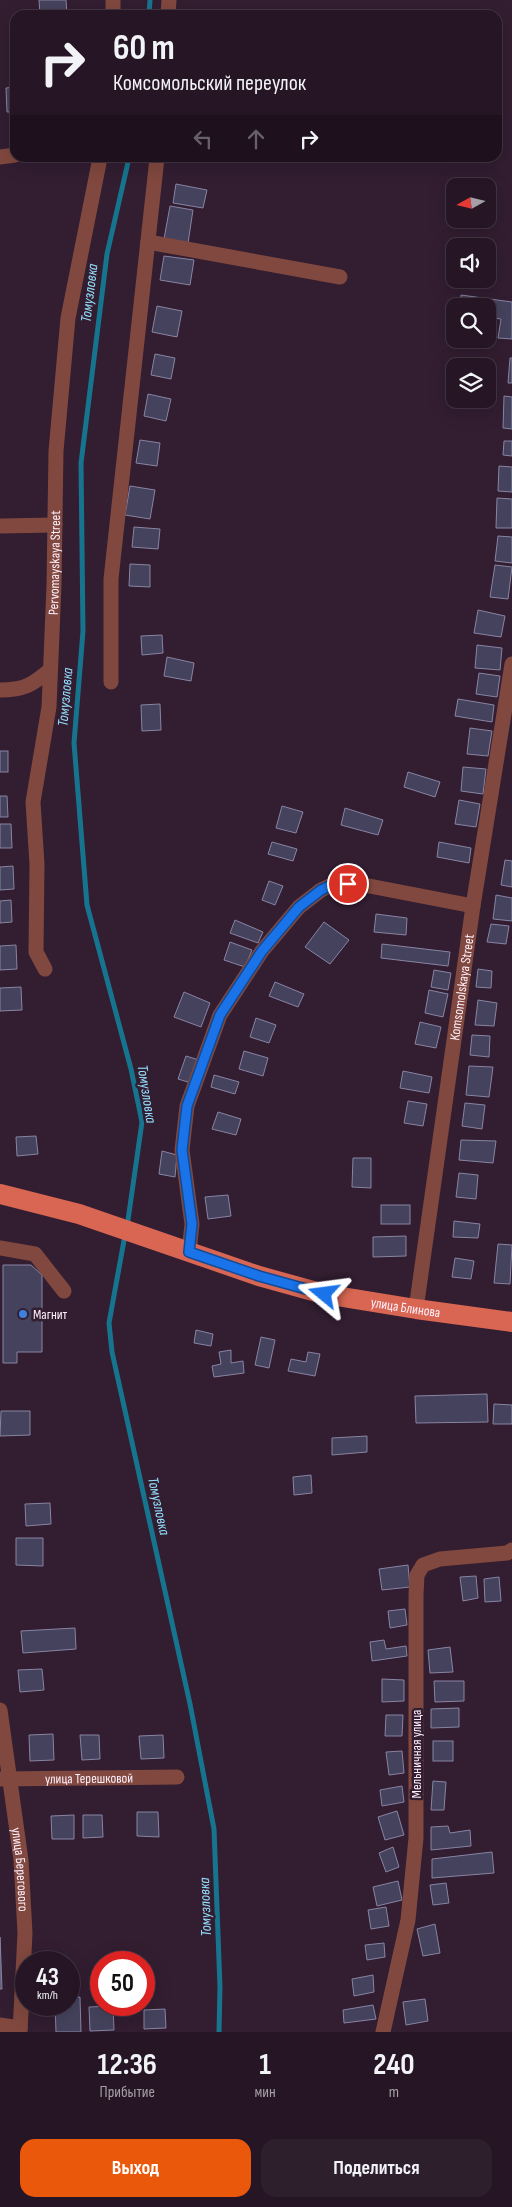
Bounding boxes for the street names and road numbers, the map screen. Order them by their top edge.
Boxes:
street label: Pervomayskaya Street [45,510,64,615]
street label: Komsomolskaya Street [446,933,478,1042]
street label: улица Блинова [370,1294,441,1321]
street label: Мельничная улица [408,1710,425,1798]
street label: улица Терешковой [45,1769,133,1787]
street label: улица Берегового [8,1827,32,1912]

